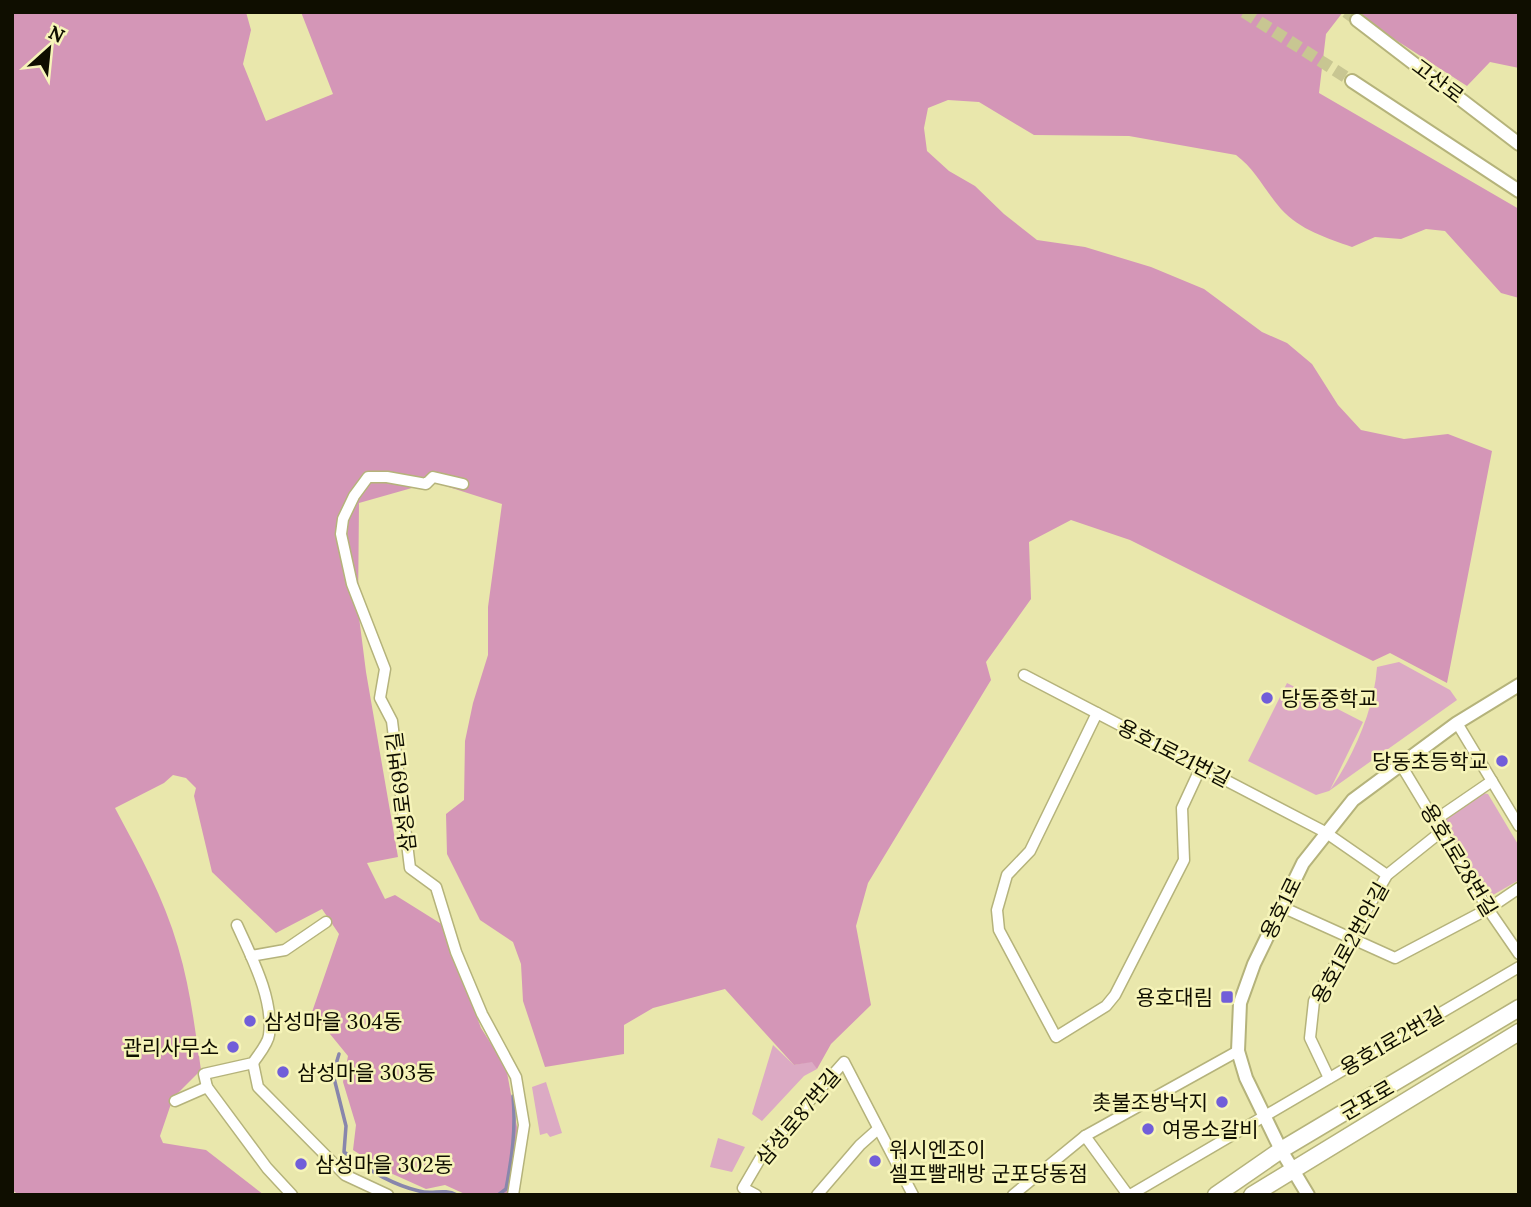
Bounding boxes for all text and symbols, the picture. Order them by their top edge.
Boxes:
north arrow [14,14,84,84]
text: N [45,20,69,48]
street label: 고산로 [1407,53,1469,109]
place label: 당동중학교 [1281,685,1378,712]
marker: 당동중학교 [1259,690,1275,706]
street label: 용호1로21번길 [1113,713,1235,793]
street label: 삼성로69번길 [380,730,422,854]
place label: 당동초등학교 [1372,748,1488,775]
marker: 당동초등학교 [1494,753,1510,769]
street label: 용호1로28번길 [1415,798,1503,922]
street label: 용호1로 [1254,873,1308,943]
street label: 용호1로2번안길 [1306,877,1394,1009]
place label: 용호대림 [1136,984,1213,1011]
marker: 용호대림 [1219,989,1235,1005]
street label: 용호1로2번길 [1335,1000,1449,1082]
place label: 삼성마을 304동 [264,1008,402,1035]
marker: 삼성마을 304동 [242,1013,258,1029]
place label: 관리사무소 [122,1034,219,1061]
marker: 관리사무소 [225,1039,241,1055]
place label: 삼성마을 303동 [297,1059,436,1086]
street label: 삼성로87번길 [750,1063,846,1171]
marker: 삼성마을 303동 [275,1064,291,1080]
street label: 군포로 [1335,1074,1399,1126]
place label: 촛불조방낙지 [1092,1089,1208,1116]
marker: 촛불조방낙지 [1214,1094,1230,1110]
place label: 여몽소갈비 [1162,1116,1259,1143]
marker: 여몽소갈비 [1140,1121,1156,1137]
place label: 워시엔조이 셀프빨래방 군포당동점 [889,1136,1088,1187]
place label: 삼성마을 302동 [315,1151,453,1178]
marker: 워시엔조이 셀프빨래방 군포당동점 [867,1153,883,1169]
marker: 삼성마을 302동 [293,1156,309,1172]

